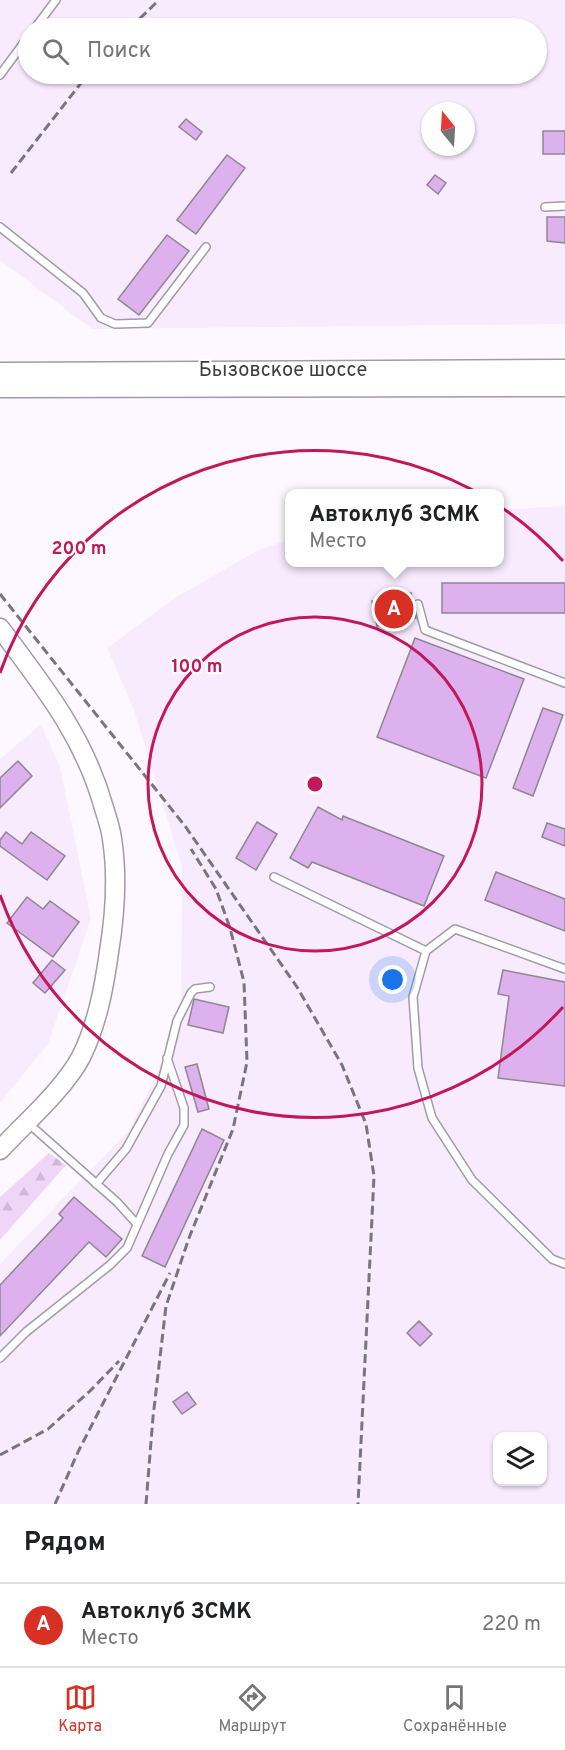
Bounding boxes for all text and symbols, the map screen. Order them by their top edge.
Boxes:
search box [18,18,547,84]
icon: search [39,35,72,68]
text: Поиск [87,38,151,65]
north arrow [421,102,475,156]
street label: Бызовское шоссе [199,358,367,384]
popup [285,489,504,567]
text: Автоклуб ЗСМК [309,502,480,529]
text: Место [309,529,367,555]
text: 200 m [51,538,107,561]
pin: A [374,586,414,632]
text: 100 m [171,656,223,679]
centre of rings [305,774,325,794]
your location [378,965,407,994]
map controls [493,1432,547,1486]
button: layers [493,1432,547,1486]
text: Рядом [24,1527,106,1560]
text: Автоклуб ЗСМК [81,1599,252,1626]
text: A [36,1612,51,1638]
text: 220 m [482,1612,541,1638]
text: Место [81,1626,139,1652]
tab: Карта [58,1681,102,1737]
tab: Маршрут [218,1681,287,1737]
tab: Сохранённые [403,1681,507,1737]

